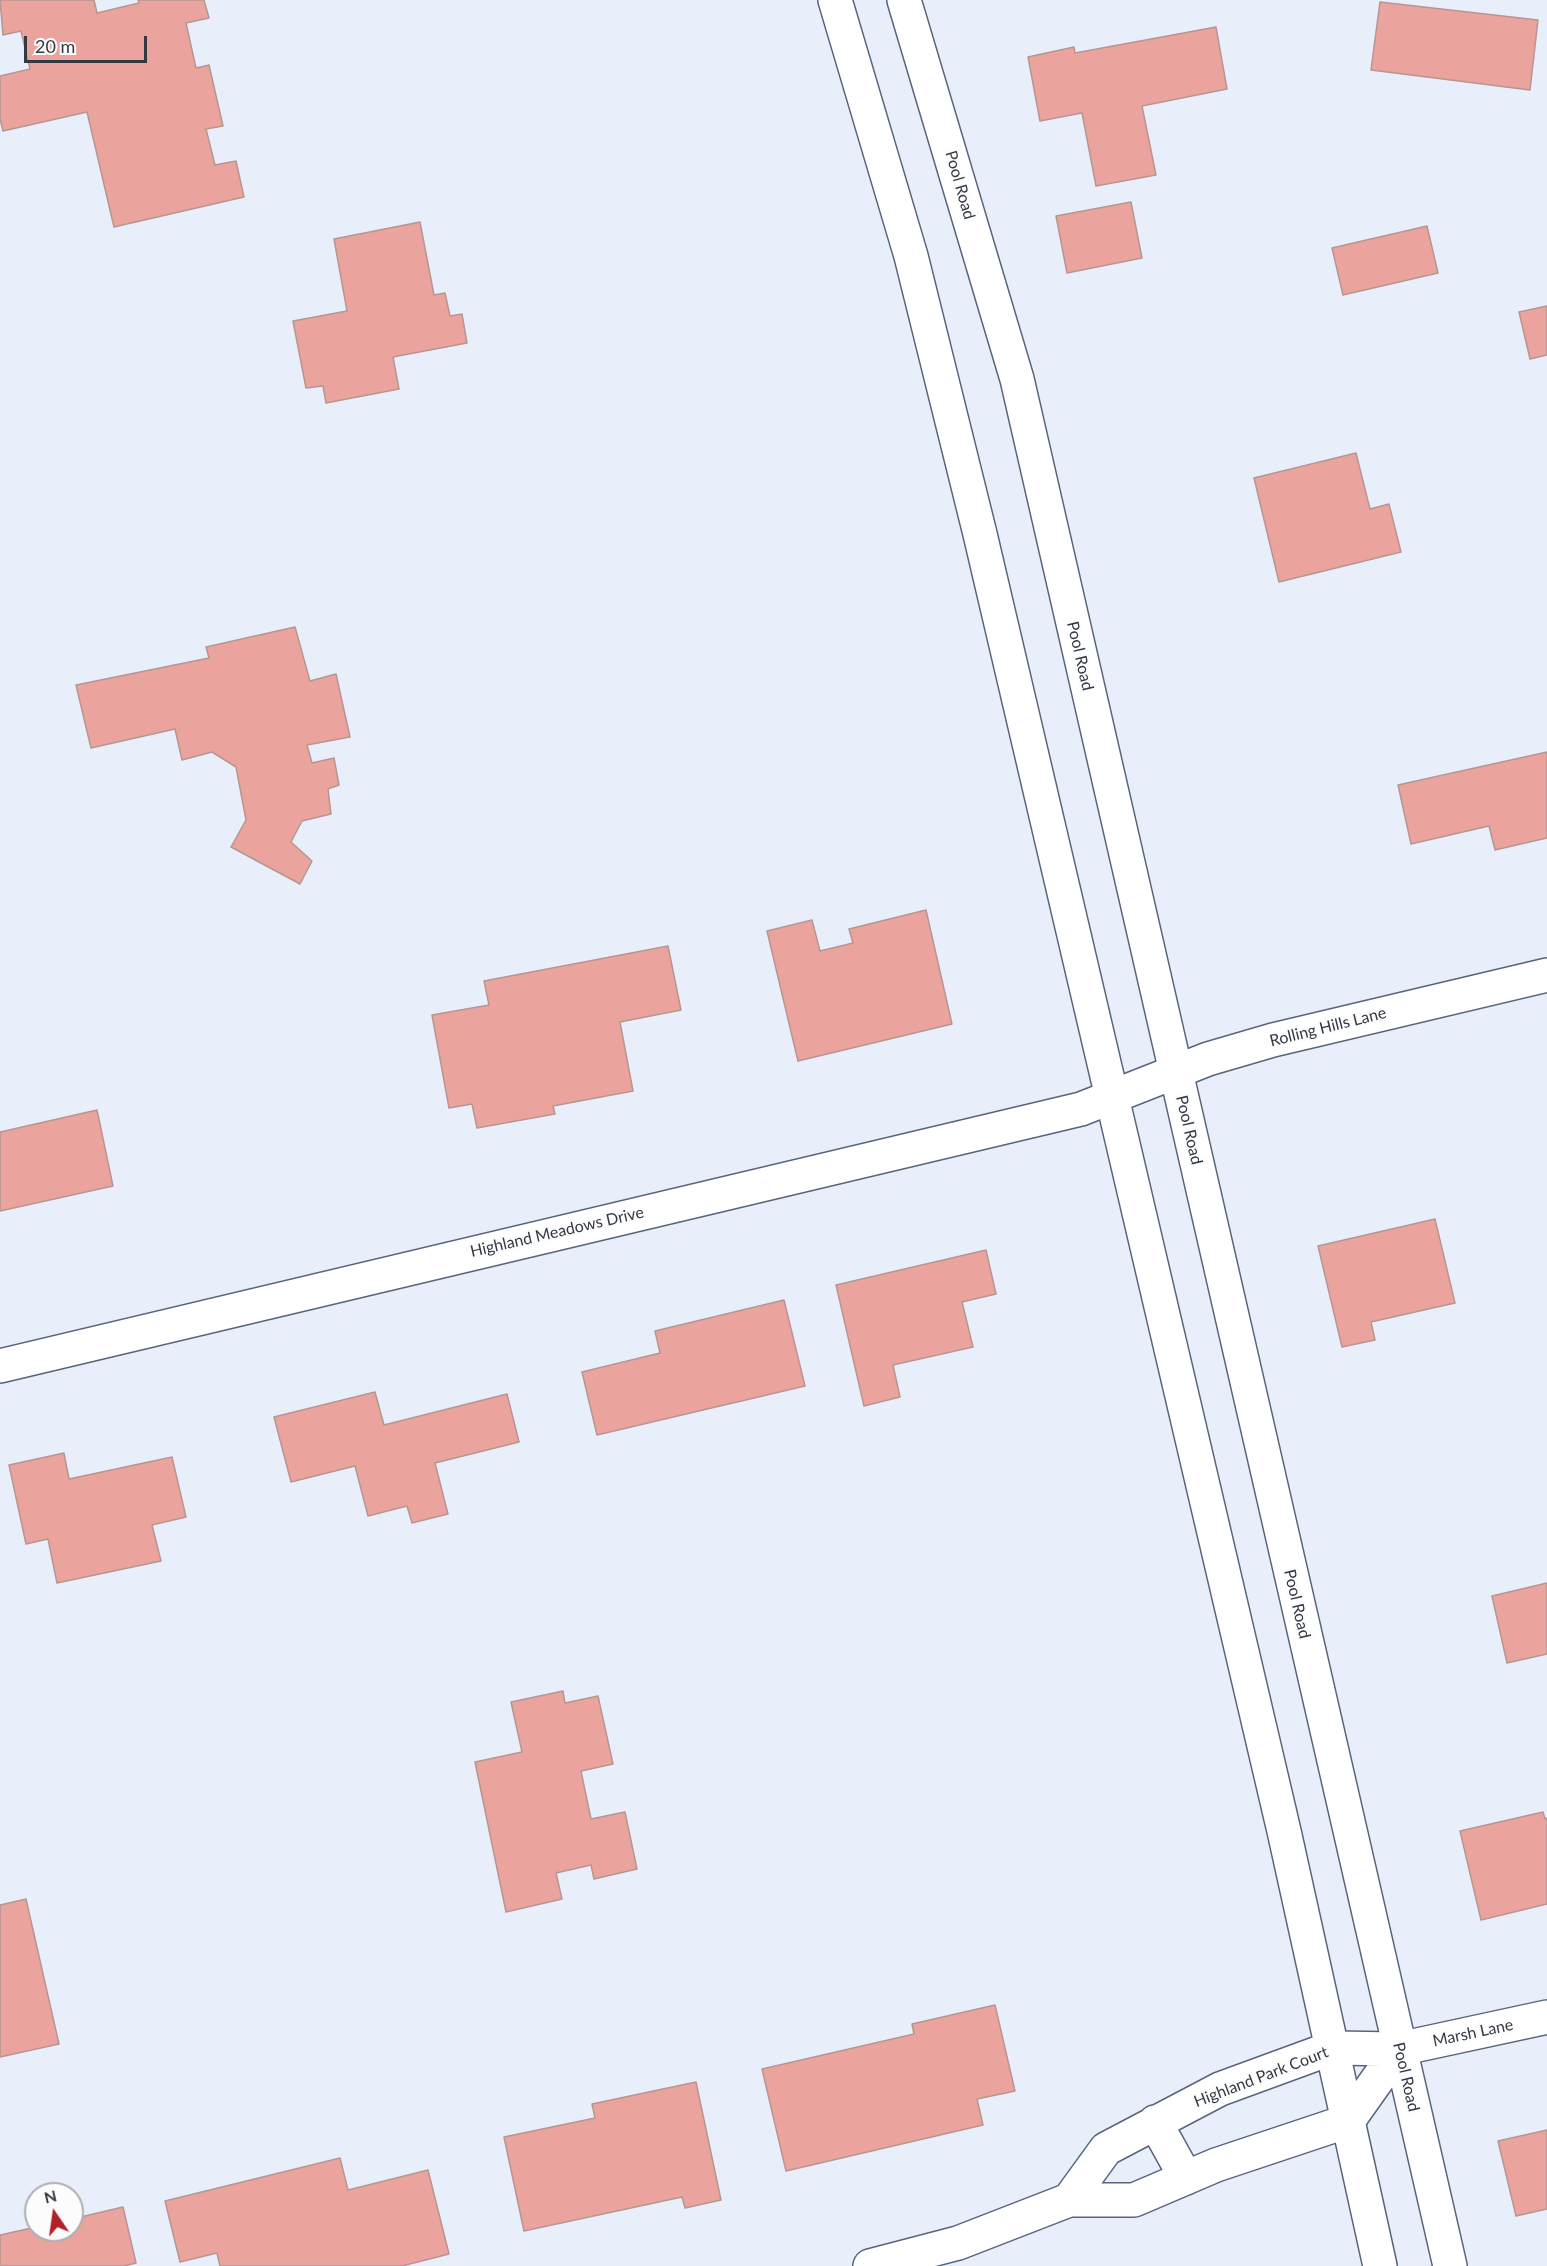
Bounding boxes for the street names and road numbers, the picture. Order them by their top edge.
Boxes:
street label: Pool Road [941,148,979,222]
street label: Pool Road [1063,619,1097,693]
street label: Rolling Hills Lane [1268,1003,1388,1051]
street label: Pool Road [1172,1093,1206,1167]
street label: Highland Meadows Drive [468,1203,646,1261]
street label: Pool Road [1280,1567,1314,1641]
street label: Marsh Lane [1431,2015,1515,2051]
street label: Pool Road [1389,2040,1423,2114]
street label: Highland Park Court [1191,2043,1331,2111]

